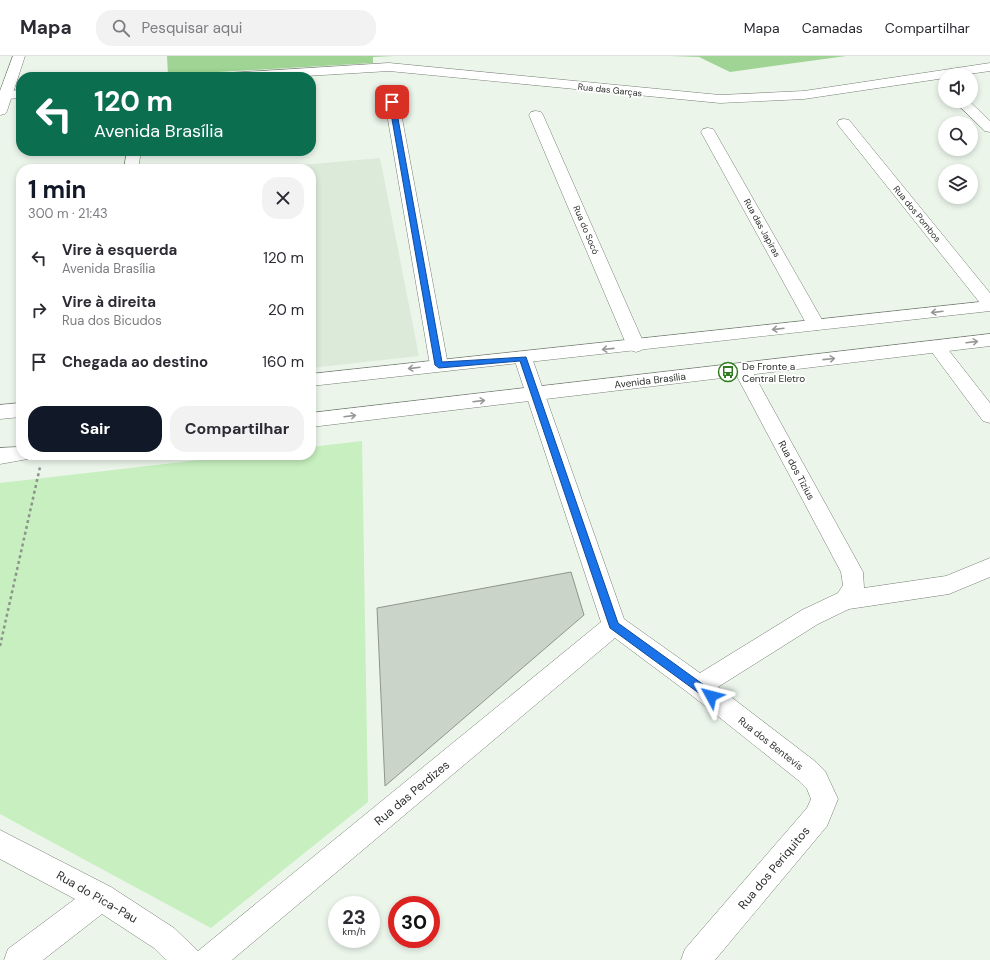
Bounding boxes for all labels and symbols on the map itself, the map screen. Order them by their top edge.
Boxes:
street label: Rua das Garças [577,81,643,99]
pin [375,85,409,119]
street label: Rua dos Pombos [890,183,944,245]
street label: Rua das Japiras [741,197,783,260]
street label: Rua do Socó [570,204,602,256]
one-way arrow [931,308,944,316]
one-way arrow [772,325,785,333]
one-way arrow [965,339,978,346]
one-way arrow [602,345,615,353]
one-way arrow [822,355,835,362]
place label: De Fronte a Central Eletro [742,360,805,385]
bus stop icon: De Fronte a Central Eletro [717,361,739,383]
one-way arrow [408,364,421,372]
street label: Avenida Brasília [614,370,687,391]
one-way arrow [472,397,485,404]
one-way arrow [343,412,356,419]
street label: Rua dos Tizius [775,438,818,502]
position arrow [690,675,732,717]
street label: Rua dos Bentevis [736,714,806,773]
street label: Rua das Perdizes [371,757,453,829]
street label: Rua dos Periquitos [735,823,813,913]
street label: Rua do Pica-Pau [53,867,141,927]
speed limit sign: 30 [388,896,440,948]

